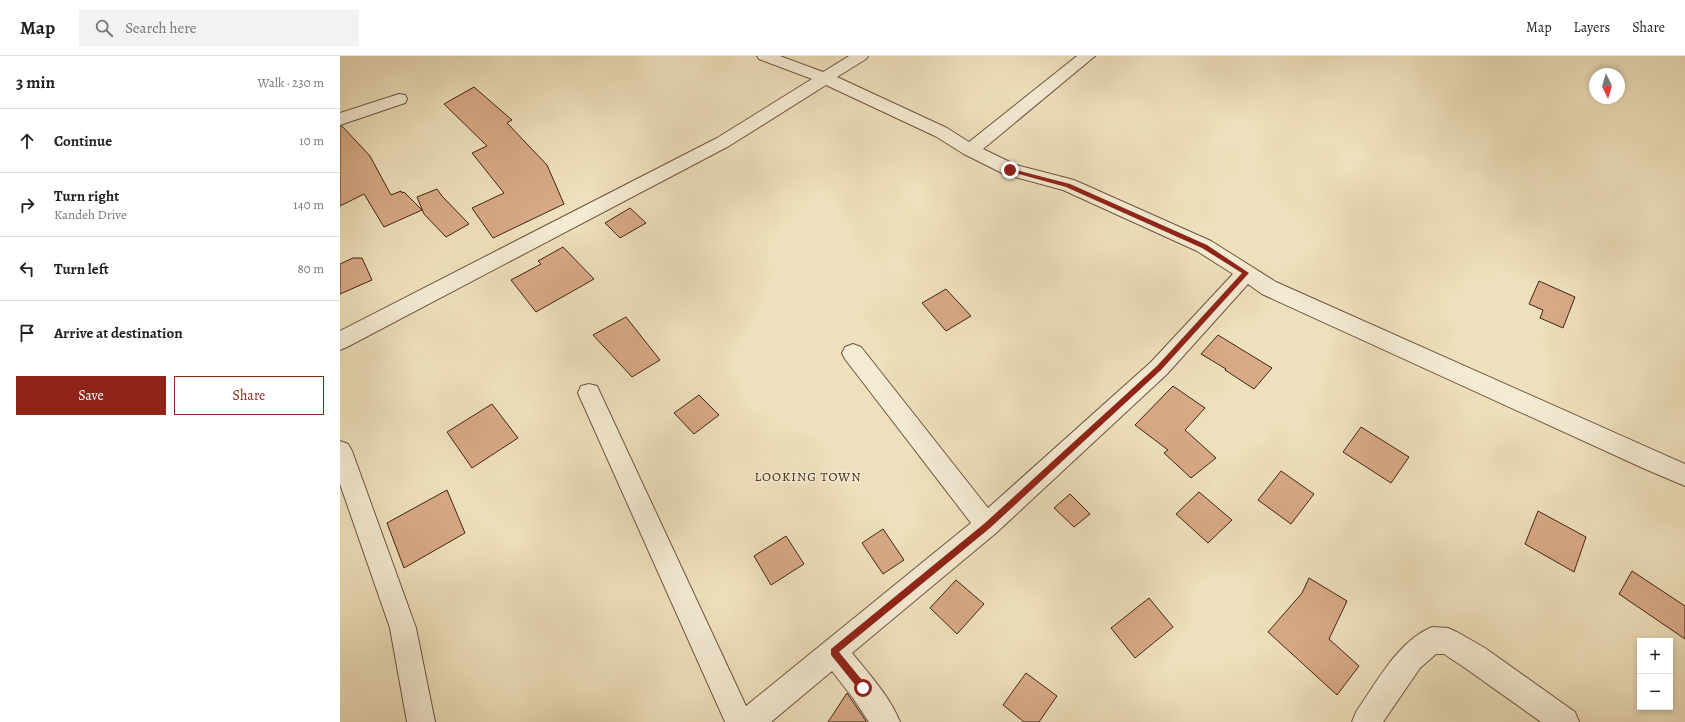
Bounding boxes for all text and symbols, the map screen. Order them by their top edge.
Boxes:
search box [79,10,359,46]
text: Map [20,15,55,41]
icon: search [93,17,115,39]
text: Search here [125,18,197,38]
text: Map [1526,18,1552,37]
text: Layers [1574,18,1610,37]
text: Share [1632,18,1665,37]
north arrow [1589,68,1625,104]
text: 3 min [16,71,55,94]
text: Walk · 230 m [258,74,324,91]
icon: ahead [16,130,38,152]
text: Continue [54,131,112,151]
text: 10 m [299,132,324,149]
route end [1001,161,1019,179]
text: Turn right [54,186,119,206]
icon: right [16,194,38,216]
text: 140 m [293,196,324,213]
text: Kandeh Drive [54,206,127,223]
icon: left [16,258,38,280]
text: Turn left [54,259,109,279]
text: 80 m [297,260,324,277]
icon: arrive [16,322,38,344]
text: Arrive at destination [54,323,183,343]
button: Save [16,376,166,415]
button: Share [174,376,324,415]
district label: LOOKING TOWN [754,468,862,485]
map controls [1637,638,1673,710]
button: + [1637,638,1673,674]
button: − [1637,674,1673,710]
route start [854,679,872,697]

